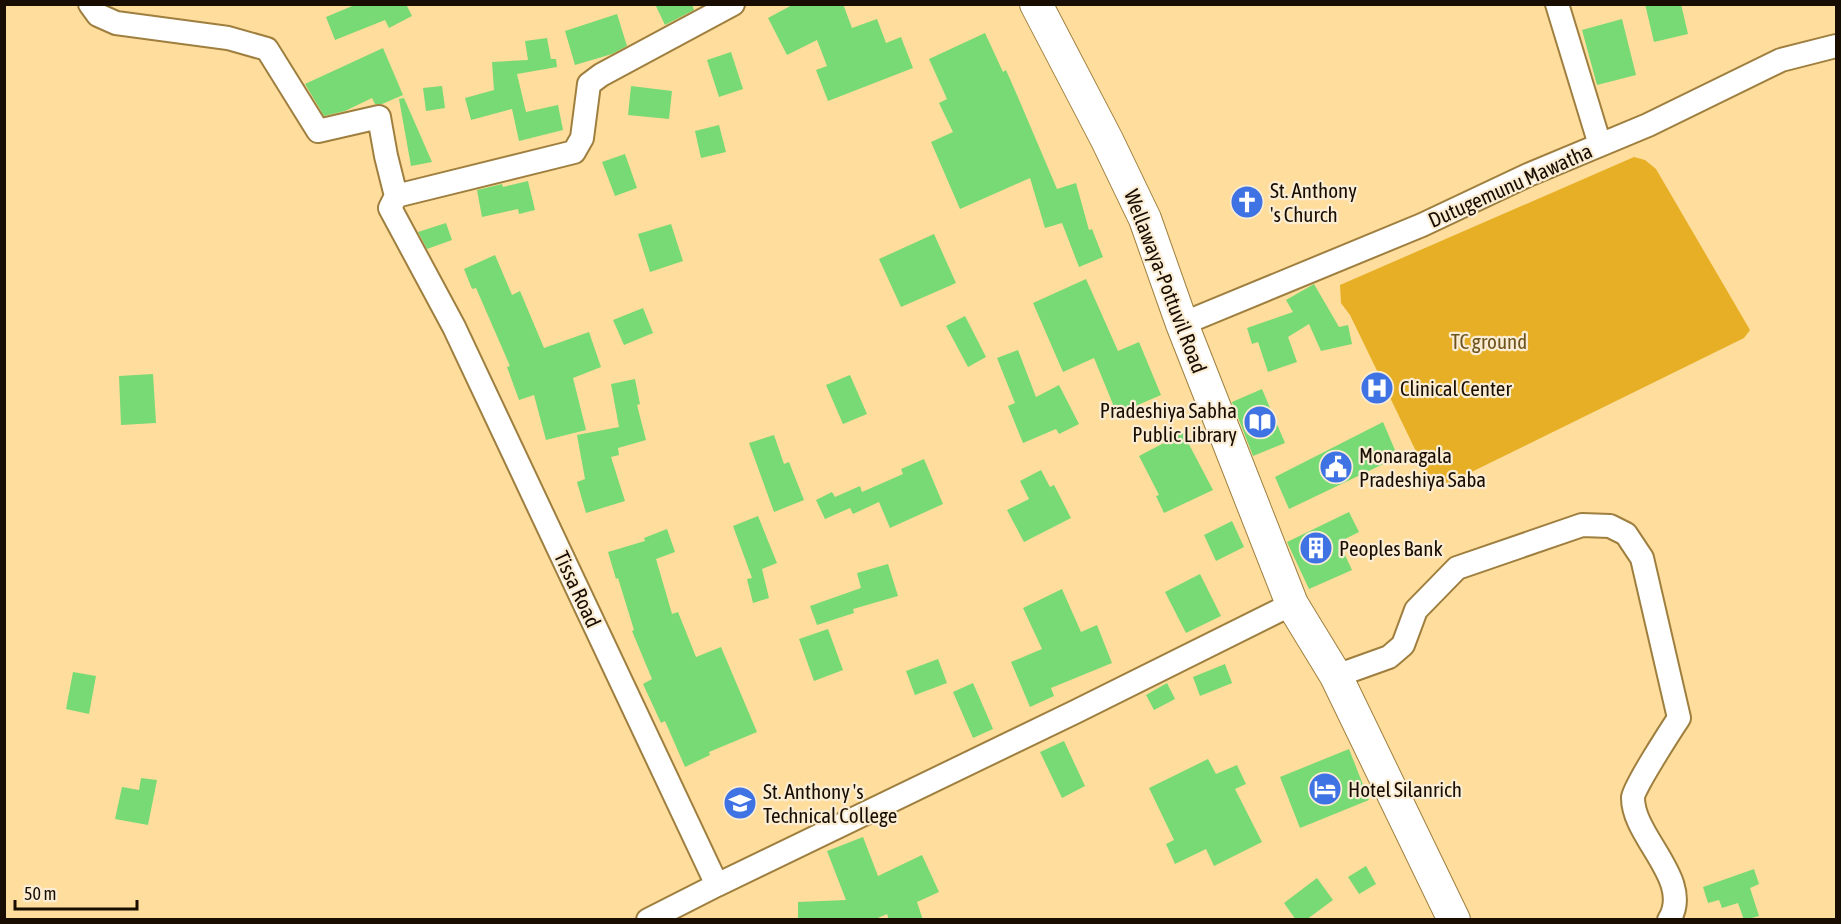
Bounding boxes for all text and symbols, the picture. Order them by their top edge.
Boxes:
street label: Dutugemunu Mawatha [1424,138,1596,232]
place label: St. Anthony 's Church [1270,178,1357,226]
church icon: St. Anthony 's Church [1229,184,1265,220]
street label: Wellawaya-Pottuvil Road [1120,186,1212,376]
park label: TC ground [1451,329,1527,353]
hospital icon: Clinical Center [1359,370,1395,406]
place label: Clinical Center [1400,376,1512,400]
place label: Pradeshiya Sabha Public Library [1100,398,1237,446]
library icon: Pradeshiya Sabha Public Library [1242,404,1278,440]
place label: Monaragala Pradeshiya Saba [1359,443,1486,491]
public building icon: Monaragala Pradeshiya Saba [1318,449,1354,485]
building icon: Peoples Bank [1298,530,1334,566]
place label: Peoples Bank [1339,536,1443,560]
street label: Tissa Road [550,547,606,631]
hotel icon: Hotel Silanrich [1307,771,1343,807]
place label: Hotel Silanrich [1348,777,1462,801]
place label: St. Anthony 's Technical College [763,779,897,827]
school or university icon: St. Anthony 's Technical College [722,785,758,821]
scale bar [15,873,136,911]
text: 50 m [24,883,56,904]

